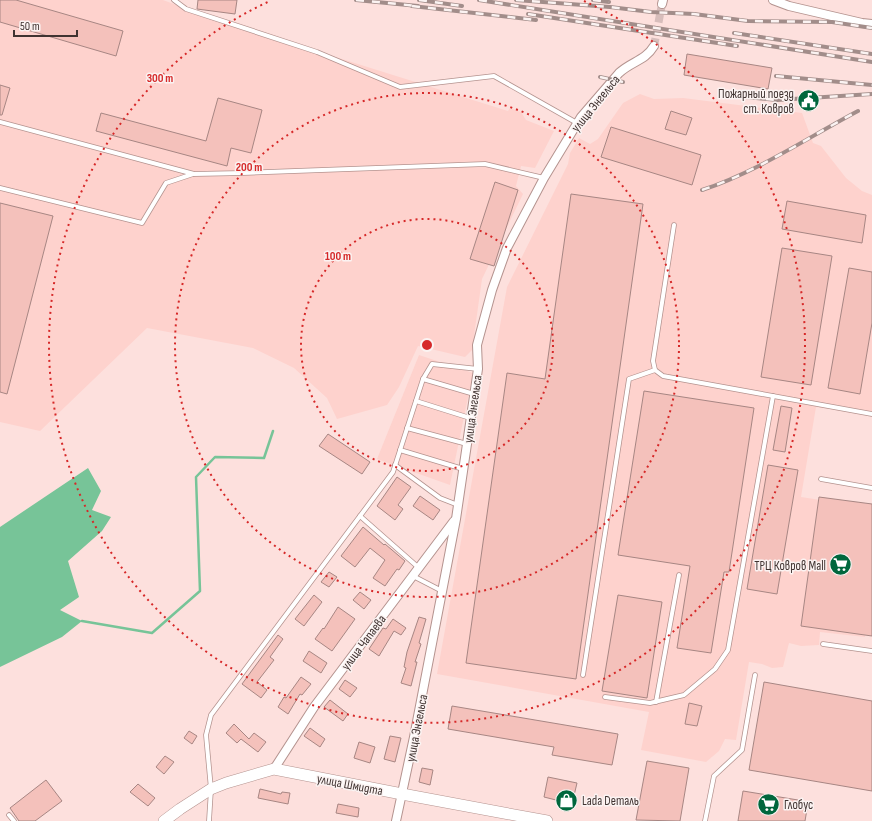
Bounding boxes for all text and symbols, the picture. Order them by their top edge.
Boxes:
scale bar [14,12,77,38]
text: 50 m [20,19,40,34]
text: 300 m [147,71,173,86]
street label: улица Энгельса [568,72,624,135]
place label: Пожарный поезд ст. Ковров [718,86,794,117]
public building icon: Пожарный поезд ст. Ковров [796,87,822,113]
text: 200 m [236,160,262,175]
text: 100 m [325,249,351,264]
centre of rings [420,338,434,352]
street label: улица Энгельса [460,374,486,444]
supermarket icon: ТРЦ Ковров Mall [828,552,854,578]
place label: ТРЦ Ковров Mall [754,558,826,574]
street label: улица Чапаева [338,612,390,673]
street label: улица Энгельса [403,693,431,763]
street label: улица Шмидта [315,771,384,799]
shop icon: Lada Dеталь [554,787,580,813]
supermarket icon: Глобус [756,791,782,817]
place label: Lada Dеталь [582,793,639,809]
place label: Глобус [784,797,813,813]

